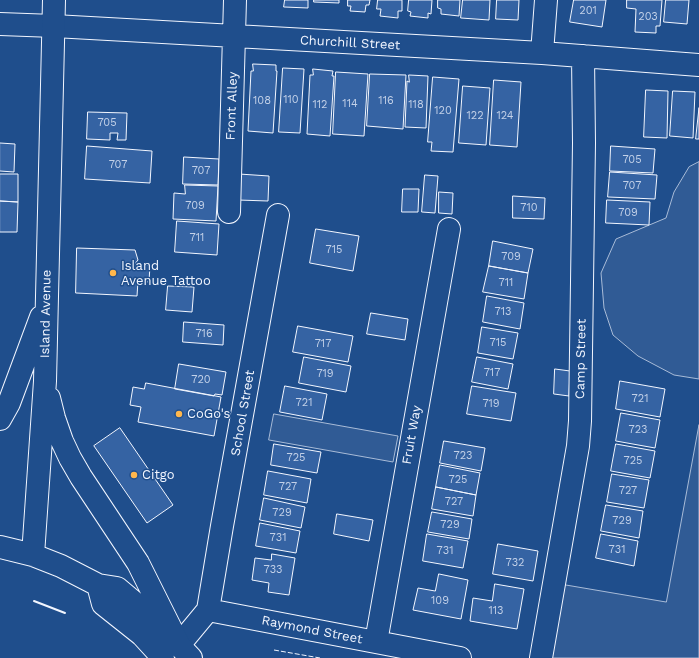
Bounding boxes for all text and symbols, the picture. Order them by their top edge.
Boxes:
house number: 201 [579,4,597,18]
house number: 203 [638,10,658,24]
street label: Churchill Street [299,33,401,53]
street label: Front Alley [223,71,241,141]
house number: 110 [283,93,299,107]
house number: 108 [253,94,271,108]
house number: 116 [378,94,394,108]
house number: 114 [342,97,358,111]
house number: 112 [313,98,327,112]
house number: 118 [408,98,424,112]
house number: 120 [434,104,452,118]
house number: 122 [466,109,484,123]
house number: 124 [496,109,514,123]
house number: 705 [97,116,117,130]
house number: 705 [622,153,642,167]
house number: 707 [109,158,127,172]
house number: 707 [192,164,210,178]
house number: 707 [623,179,641,193]
house number: 709 [185,199,205,213]
house number: 710 [520,201,538,215]
house number: 709 [618,206,638,220]
house number: 711 [190,231,204,245]
house number: 715 [326,243,342,257]
house number: 709 [501,250,521,264]
place label: Island Avenue Tattoo [121,258,211,289]
marker: Island Avenue Tattoo [108,268,118,278]
street label: Island Avenue [37,270,55,358]
house number: 711 [499,276,513,290]
house number: 713 [495,305,511,319]
street label: Camp Street [572,319,590,399]
house number: 716 [195,327,213,341]
house number: 715 [490,336,506,350]
house number: 717 [315,337,331,351]
house number: 717 [484,366,500,380]
house number: 719 [316,367,334,381]
street label: School Street [228,369,258,457]
house number: 720 [191,373,211,387]
house number: 721 [632,392,648,406]
house number: 721 [296,396,312,410]
house number: 719 [482,397,500,411]
street label: Fruit Way [399,404,425,466]
place label: CoGo's [187,406,230,422]
marker: CoGo's [174,409,184,419]
house number: 723 [629,423,647,437]
house number: 723 [454,449,472,463]
house number: 725 [287,451,305,465]
house number: 725 [624,454,642,468]
place label: Citgo [142,467,175,483]
marker: Citgo [129,470,139,480]
house number: 725 [449,473,467,487]
house number: 727 [279,480,297,494]
house number: 727 [619,484,637,498]
house number: 727 [445,495,463,509]
house number: 729 [272,506,292,520]
house number: 729 [612,514,632,528]
house number: 729 [440,518,460,532]
house number: 731 [270,531,286,545]
house number: 731 [609,543,625,557]
house number: 731 [437,544,453,558]
house number: 732 [506,556,524,570]
house number: 733 [264,563,282,577]
house number: 109 [431,594,449,608]
house number: 113 [489,604,503,618]
street label: Raymond Street [260,613,364,647]

